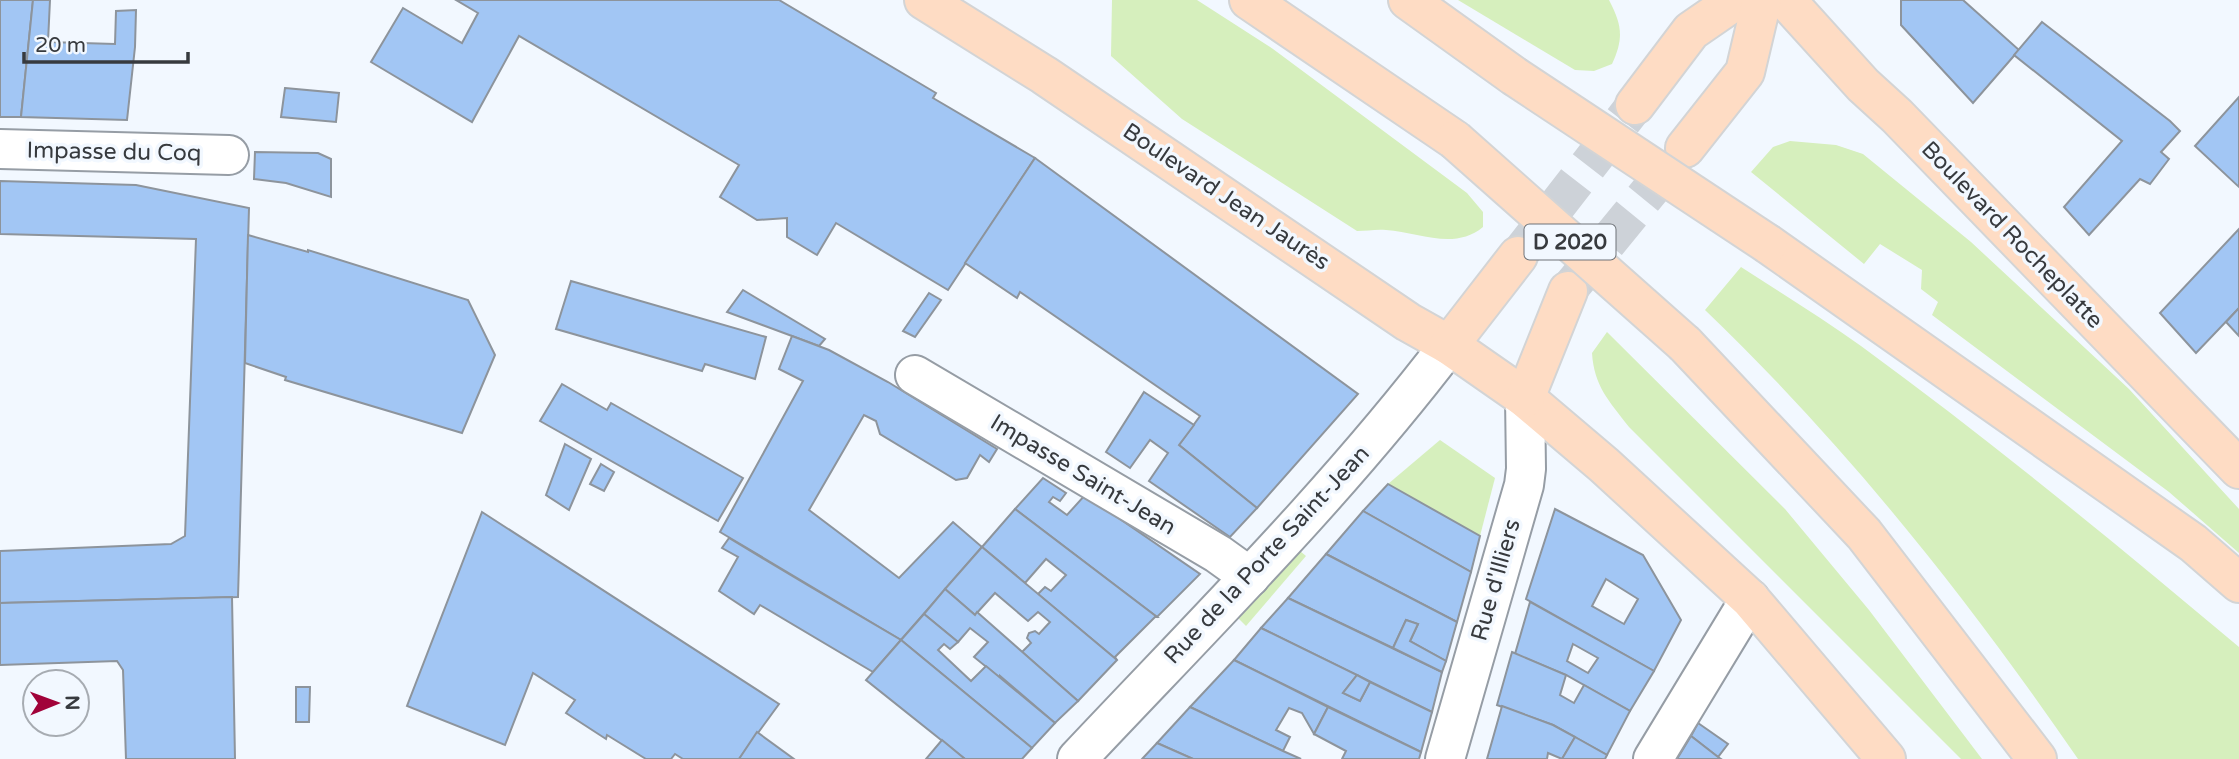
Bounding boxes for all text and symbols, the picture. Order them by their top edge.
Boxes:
scale bar [24,21,189,65]
text: 20 m [35,33,86,58]
street label: Boulevard Jean Jaurès [1117,117,1335,277]
street label: Impasse du Coq [26,136,202,168]
street label: Boulevard Rocheplatte [1915,136,2109,334]
road number: D 2020 [1524,224,1616,260]
street label: Impasse Saint-Jean [985,409,1181,541]
street label: Rue de la Porte Saint-Jean [1158,440,1376,670]
street label: Rue d'Illiers [1465,516,1527,644]
north arrow [21,668,91,738]
text: N [61,695,83,711]

